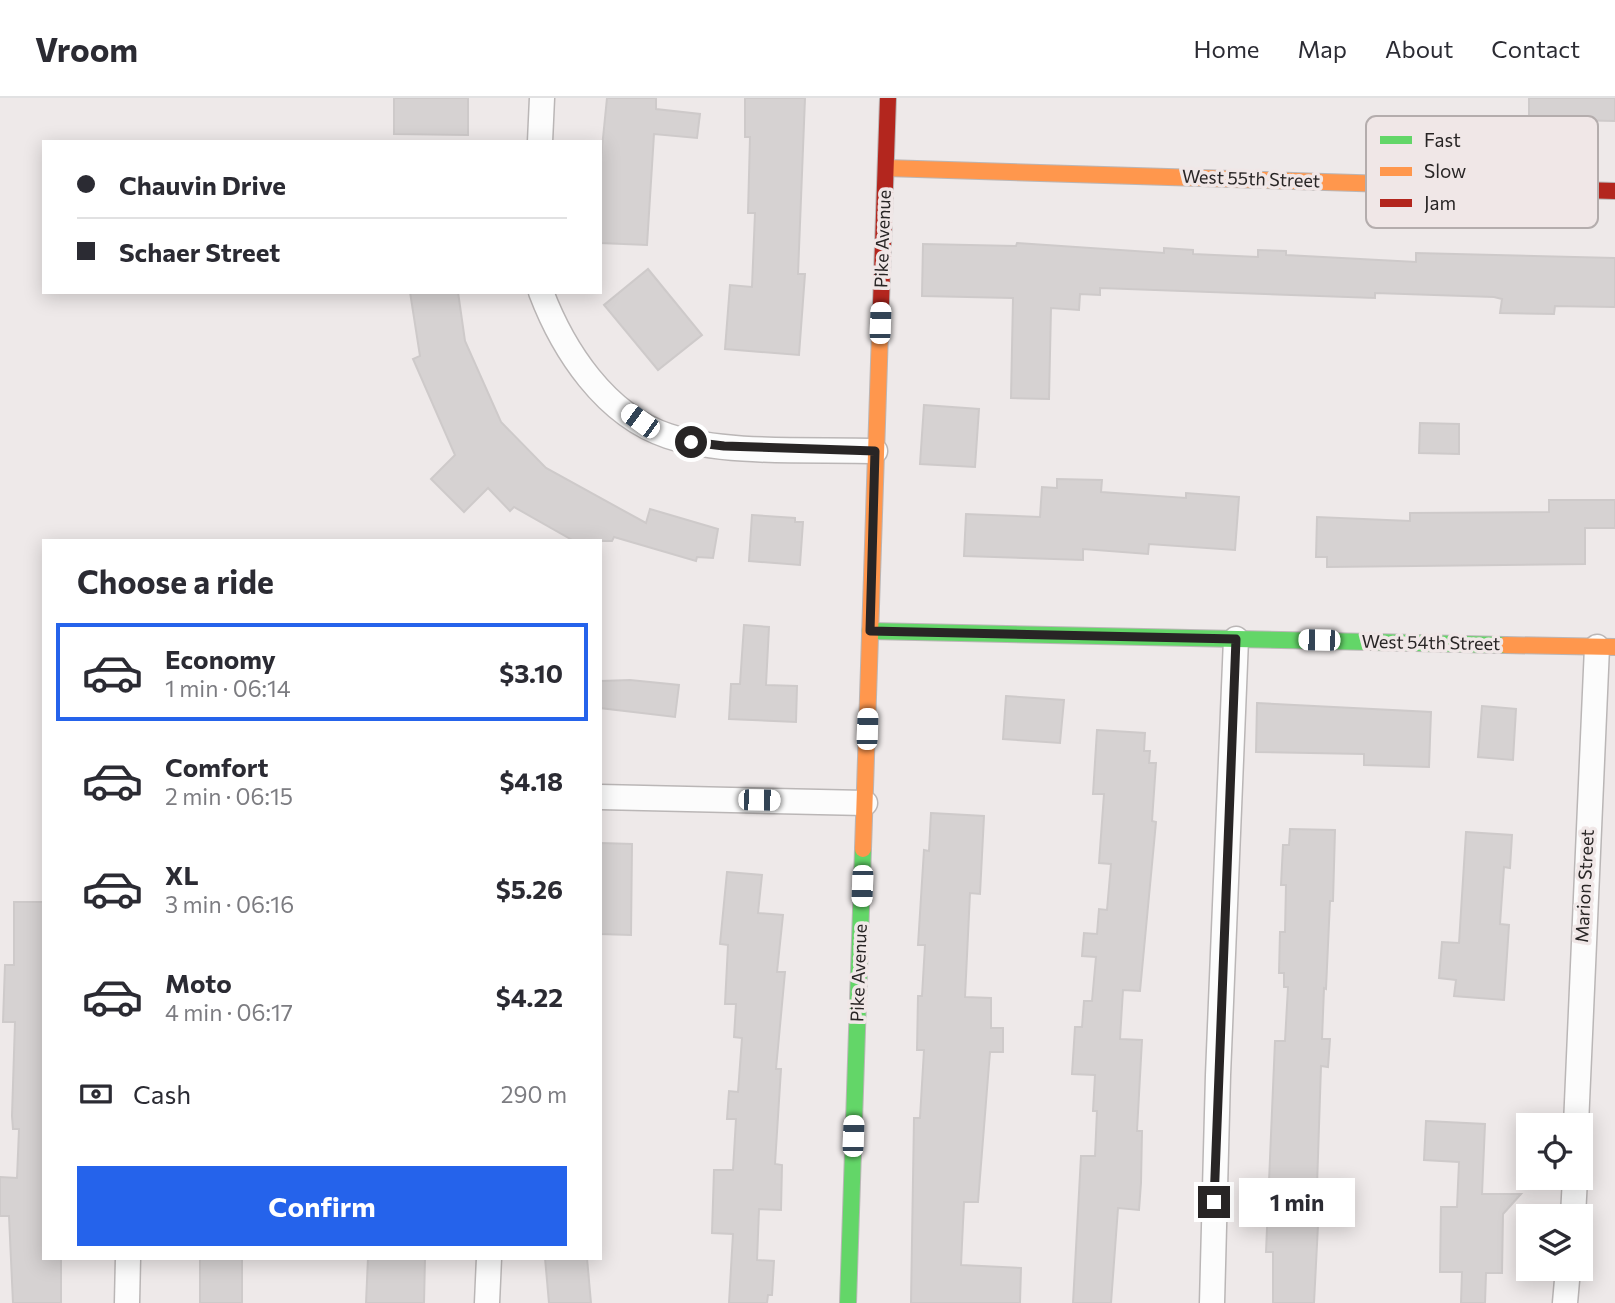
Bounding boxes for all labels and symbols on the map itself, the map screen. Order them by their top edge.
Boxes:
legend [1366,116,1598,228]
text: Fast [1424,128,1461,151]
text: Slow [1424,159,1466,182]
street label: West 55th Street [1182,165,1321,191]
street label: Pike Avenue [869,190,895,288]
text: Jam [1424,191,1456,214]
car [869,302,892,344]
car [617,400,664,442]
route start [675,426,707,458]
car [1298,629,1341,651]
street label: West 54th Street [1361,630,1501,654]
car [856,708,879,750]
car [738,789,781,811]
street label: Marion Street [1570,829,1598,943]
car [851,865,874,907]
street label: Pike Avenue [845,924,871,1022]
car [842,1115,865,1157]
callout: 1 min [1238,1178,1354,1226]
route end [1198,1186,1230,1218]

